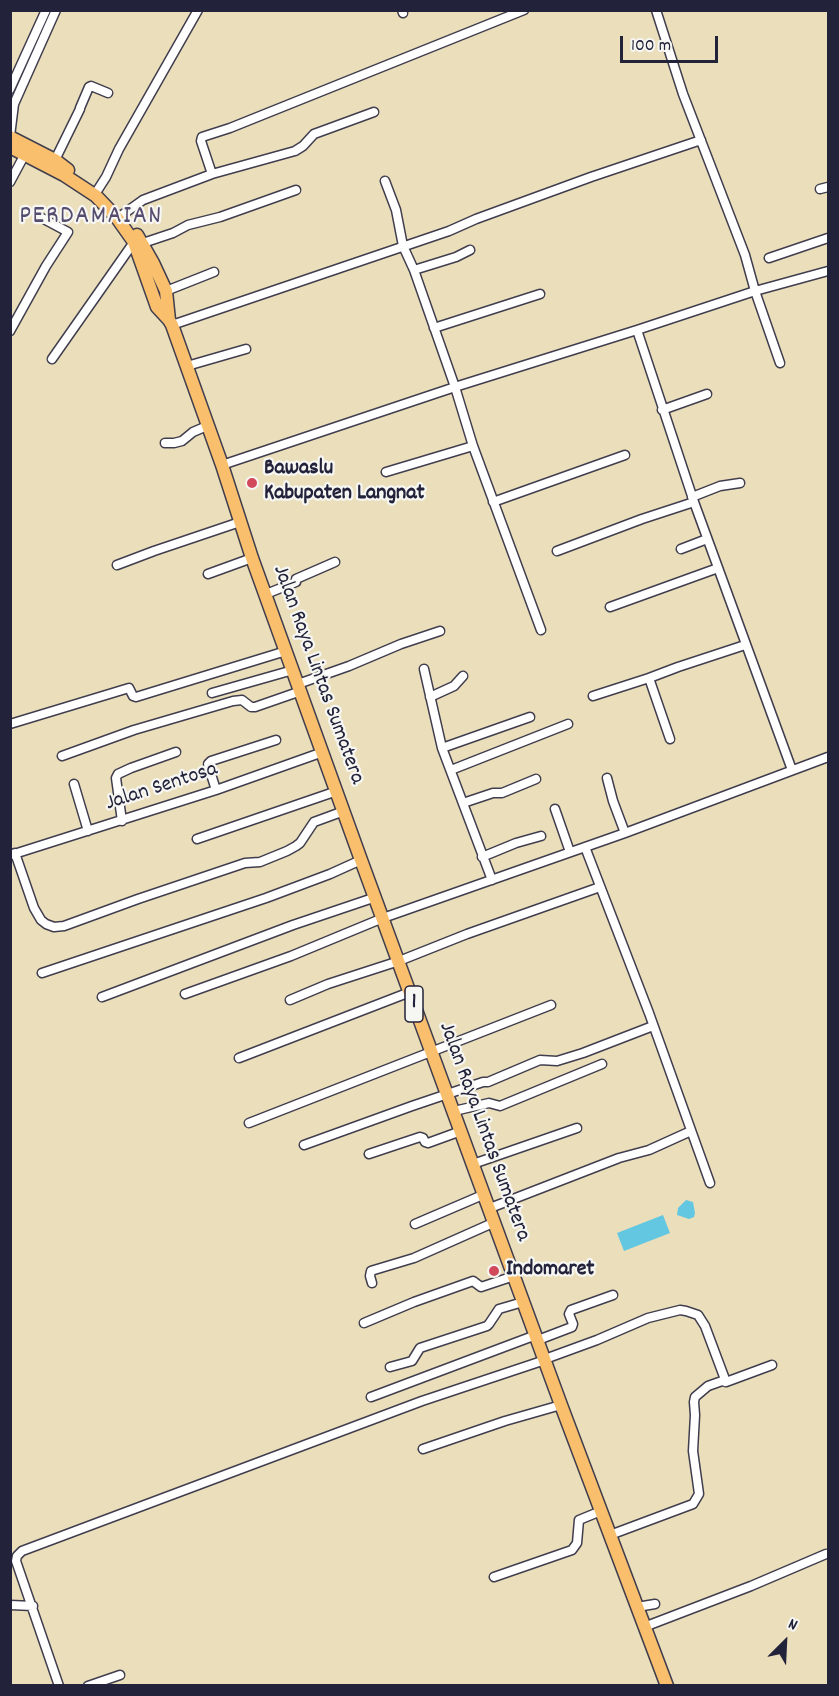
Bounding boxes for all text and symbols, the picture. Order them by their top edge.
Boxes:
scale bar [623,24,720,62]
text: 100 m [631,34,671,59]
district label: PERDAMAIAN [19,202,163,234]
place label: Bawaslu Kabupaten Langnat [264,457,425,508]
marker: Bawaslu Kabupaten Langnat [245,476,259,490]
street label: Jalan Raya Lintas Sumatera [265,562,369,788]
street label: Jalan Sentosa [103,758,221,818]
road number: 1 [405,986,423,1022]
street label: Jalan Raya Lintas Sumatera [431,1019,535,1245]
place label: Indomaret [506,1258,594,1284]
marker: Indomaret [487,1264,501,1278]
north arrow [755,1612,815,1672]
text: N [784,1613,801,1637]

